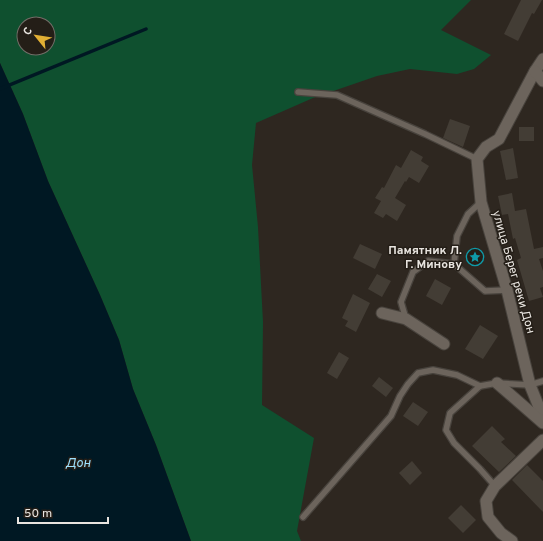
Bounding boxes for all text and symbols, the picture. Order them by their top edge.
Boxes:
north arrow [16,16,56,56]
text: С [20,25,36,38]
street label: улица Берег реки Дон [488,209,538,336]
place label: Памятник Л. Г. Минову [388,243,462,273]
place icon: Памятник Л. Г. Минову [465,247,485,267]
water label: Дон [66,456,91,472]
scale bar [18,499,108,525]
text: 50 m [24,506,52,522]

